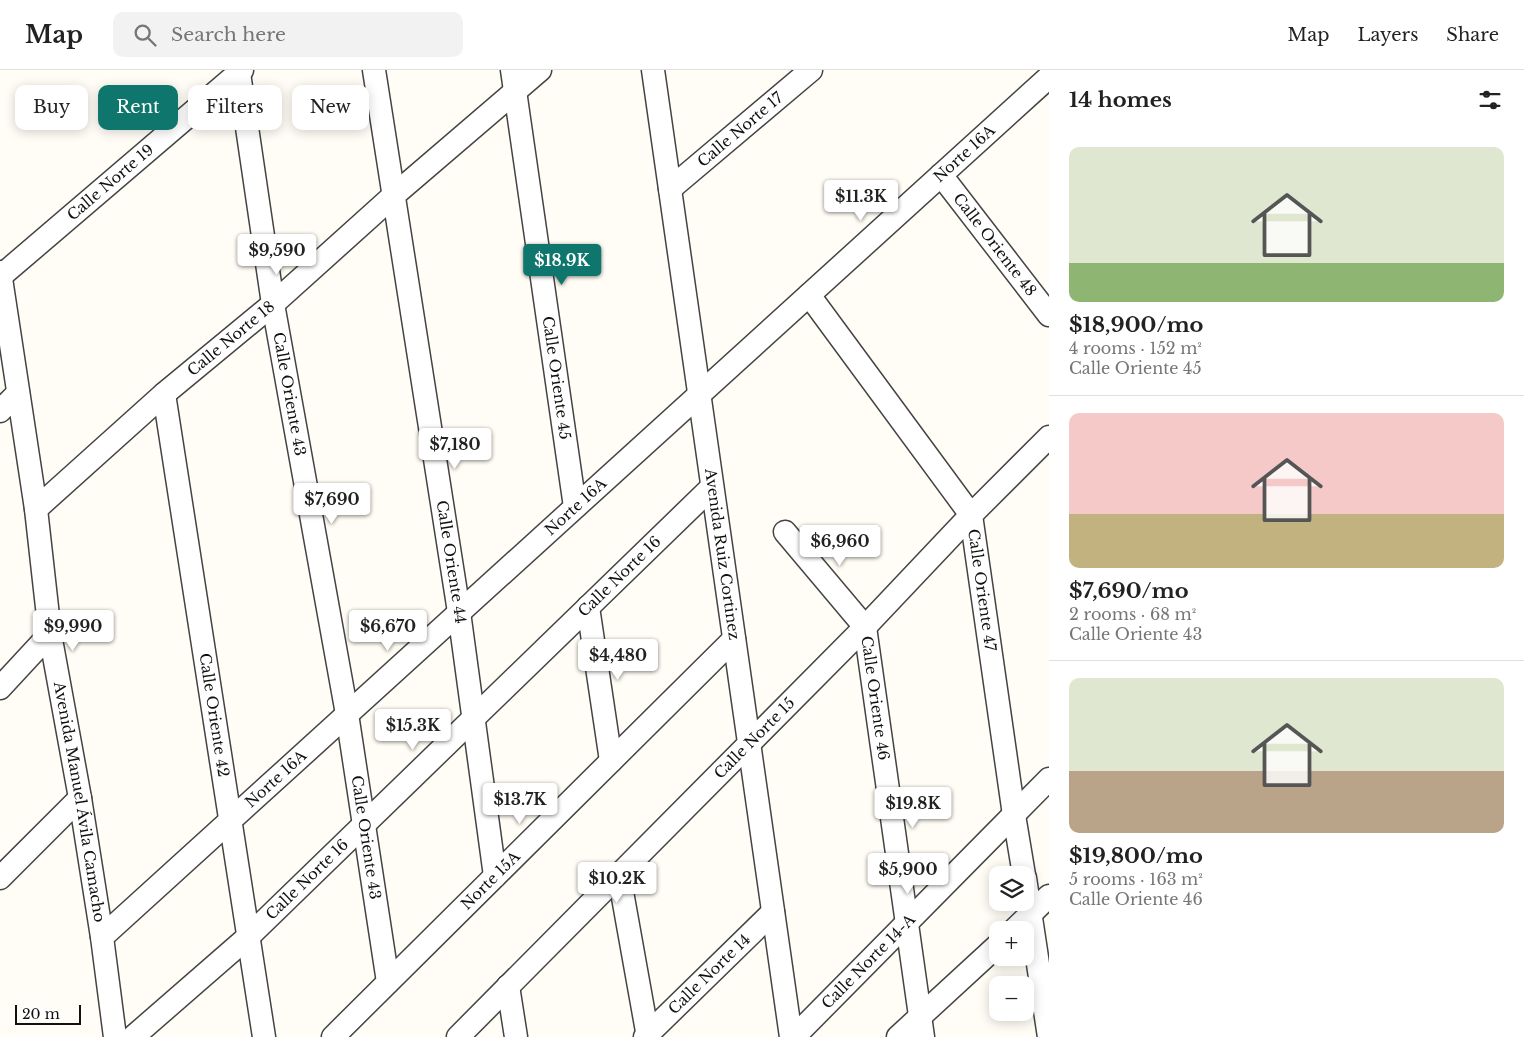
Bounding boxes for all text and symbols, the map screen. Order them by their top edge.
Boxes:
search box [113,12,463,57]
text: Map [25,20,83,49]
icon: search [131,21,159,49]
text: Search here [171,23,286,46]
text: Map [1288,24,1329,46]
text: Layers [1357,24,1418,46]
text: Share [1446,24,1499,46]
chip: Buy [15,85,88,130]
chip: Rent [98,85,178,130]
chip: Filters [188,85,282,130]
chip: New [292,85,369,130]
icon: filters [1476,86,1504,114]
text: 14 homes [1069,87,1172,113]
street label: Calle Norte 17 [693,88,787,171]
street label: Norte 16A [929,120,999,186]
street label: Calle Norte 19 [63,140,157,224]
pin: $11.3K [820,180,902,222]
icon: home [1242,180,1332,270]
text: $11.3K [835,186,887,206]
street label: Calle Oriente 48 [949,189,1041,300]
pin: $9,590 [236,234,318,276]
text: $9,590 [248,240,306,260]
pin: $18.9K [521,244,603,286]
text: $18.9K [534,250,590,270]
street label: Calle Norte 18 [183,297,278,380]
text: $18,900/mo [1069,312,1203,338]
street label: Calle Oriente 45 [539,315,575,441]
street label: Calle Oriente 43 [269,331,310,457]
text: 4 rooms · 152 m² [1069,338,1202,358]
text: Calle Oriente 45 [1069,358,1202,378]
pin: $7,180 [414,428,496,470]
text: $7,180 [429,434,481,454]
icon: home [1242,445,1332,535]
street label: Avenida Ruiz Cortinez [701,466,744,641]
street label: Norte 16A [541,473,610,539]
pin: $7,690 [291,482,373,525]
text: $7,690 [304,489,360,509]
street label: Calle Oriente 44 [433,499,470,625]
pin: $6,960 [799,524,881,567]
street label: Calle Oriente 47 [964,528,1000,653]
text: $6,960 [811,531,869,551]
street label: Calle Norte 16 [574,532,665,621]
text: $7,690/mo [1069,578,1189,604]
text: 2 rooms · 68 m² [1069,604,1196,624]
pin: $9,990 [32,610,114,652]
pin: $6,670 [347,610,429,652]
text: $9,990 [44,616,102,636]
text: $6,670 [360,616,416,636]
text: Calle Oriente 43 [1069,624,1202,644]
street label: Calle Oriente 46 [857,635,894,761]
pin: $4,480 [577,638,659,681]
text: $4,480 [589,645,647,665]
street label: Calle Oriente 42 [195,652,233,778]
street label: Avenida Manuel Ávila Camacho [50,679,110,924]
street label: Calle Norte 15 [710,693,799,782]
pin: $15.3K [372,708,454,751]
icon: home [1242,710,1332,800]
text: $15.3K [386,715,440,735]
street label: Norte 16A [241,746,311,811]
street label: Calle Oriente 43 [348,774,385,901]
pin: $13.7K [479,782,561,825]
pin: $19.8K [872,786,954,829]
text: $13.7K [494,789,546,809]
text: $19.8K [885,793,941,813]
street label: Calle Norte 16 [262,835,352,924]
text: $19,800/mo [1069,843,1203,869]
street label: Norte 15A [457,847,524,914]
pin: $5,900 [867,852,949,895]
text: $5,900 [879,859,937,879]
pin: $10.2K [576,862,658,904]
map controls [989,866,1034,1021]
button: layers [989,866,1034,911]
text: $10.2K [589,868,645,888]
text: 5 rooms · 163 m² [1069,869,1203,889]
text: Calle Oriente 46 [1069,889,1203,909]
street label: Calle Norte 14-A [817,910,919,1013]
button: + [989,921,1034,966]
street label: Calle Norte 14 [664,930,754,1018]
button: − [989,976,1034,1021]
scale bar [15,1002,81,1025]
text: 20 m [22,1005,60,1023]

